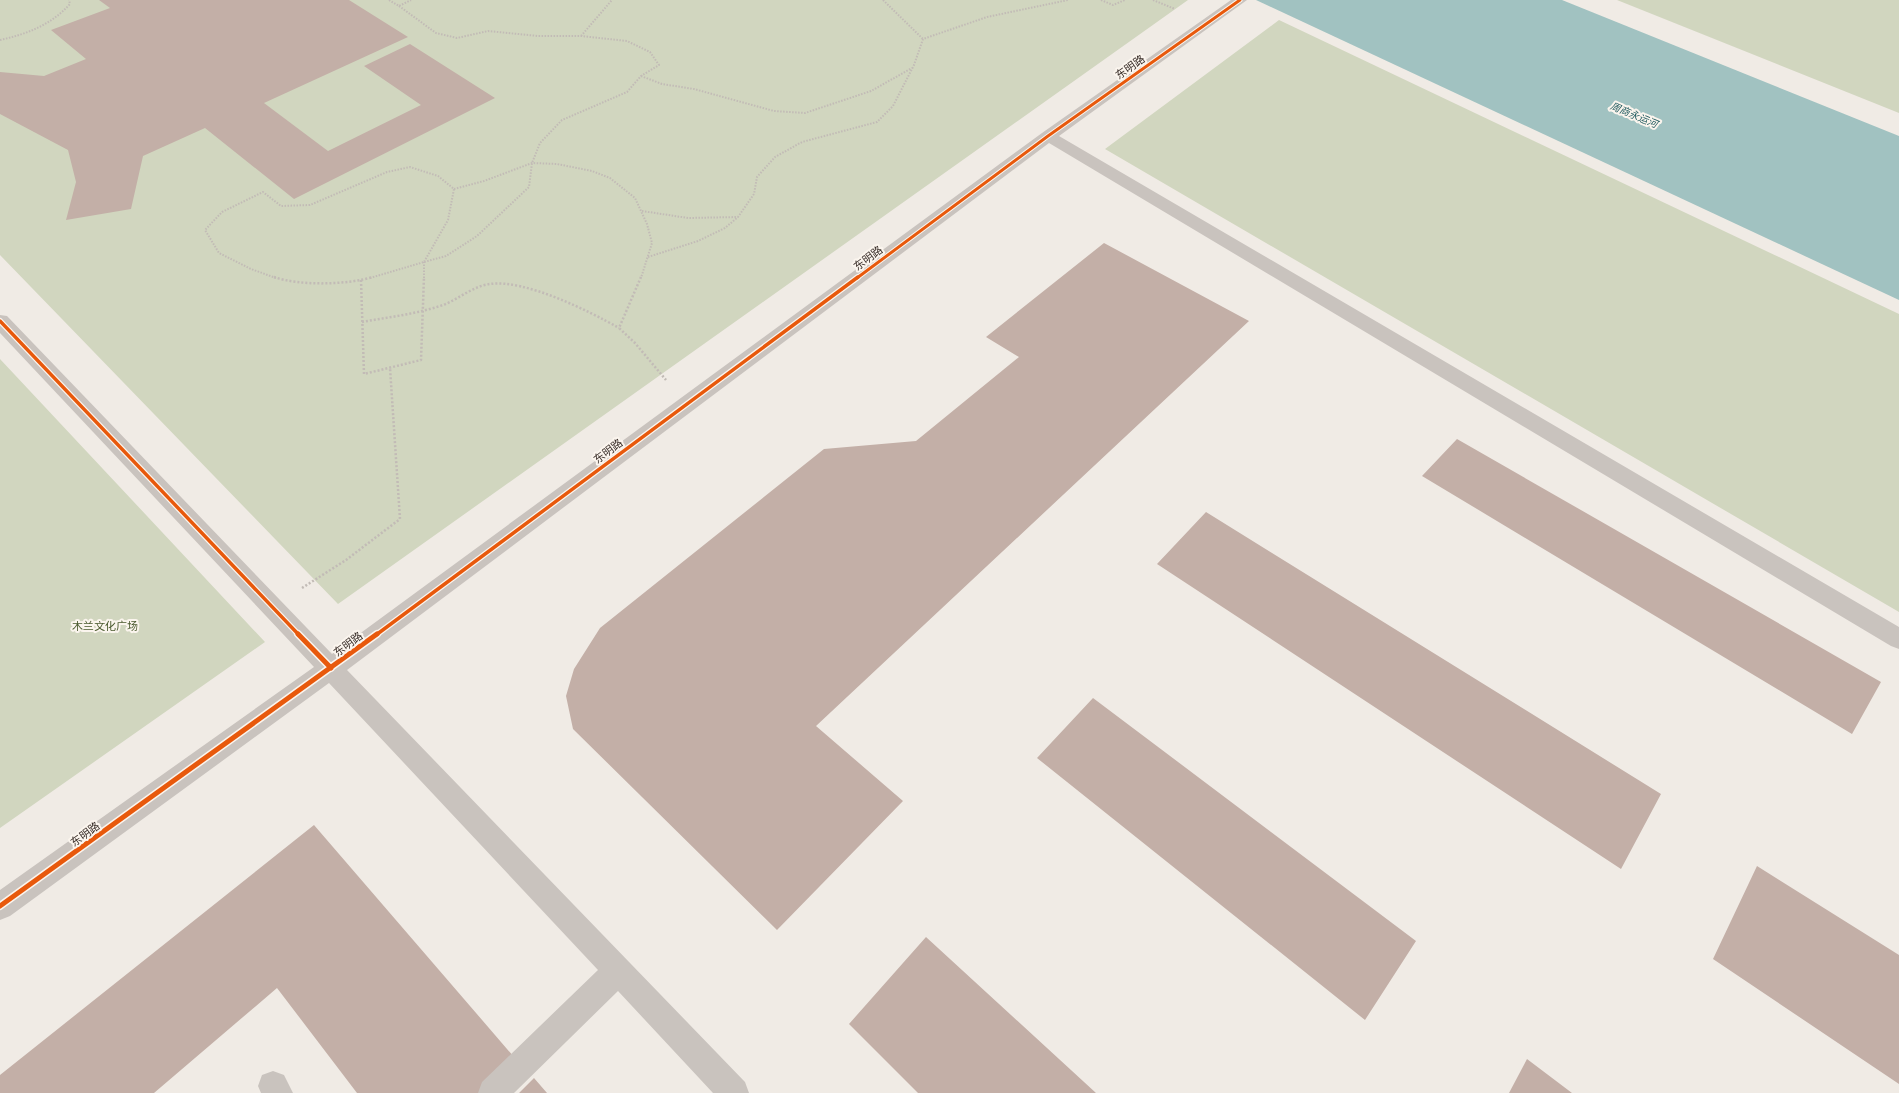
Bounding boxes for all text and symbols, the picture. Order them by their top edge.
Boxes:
street label: 东明路 [1112,52,1148,82]
water label: 周商永运河 [1608,99,1661,132]
street label: 东明路 [851,242,885,274]
street label: 东明路 [591,435,625,467]
park label: 木兰文化广场 [72,619,138,633]
street label: 东明路 [331,628,365,660]
street label: 东明路 [68,819,102,849]

